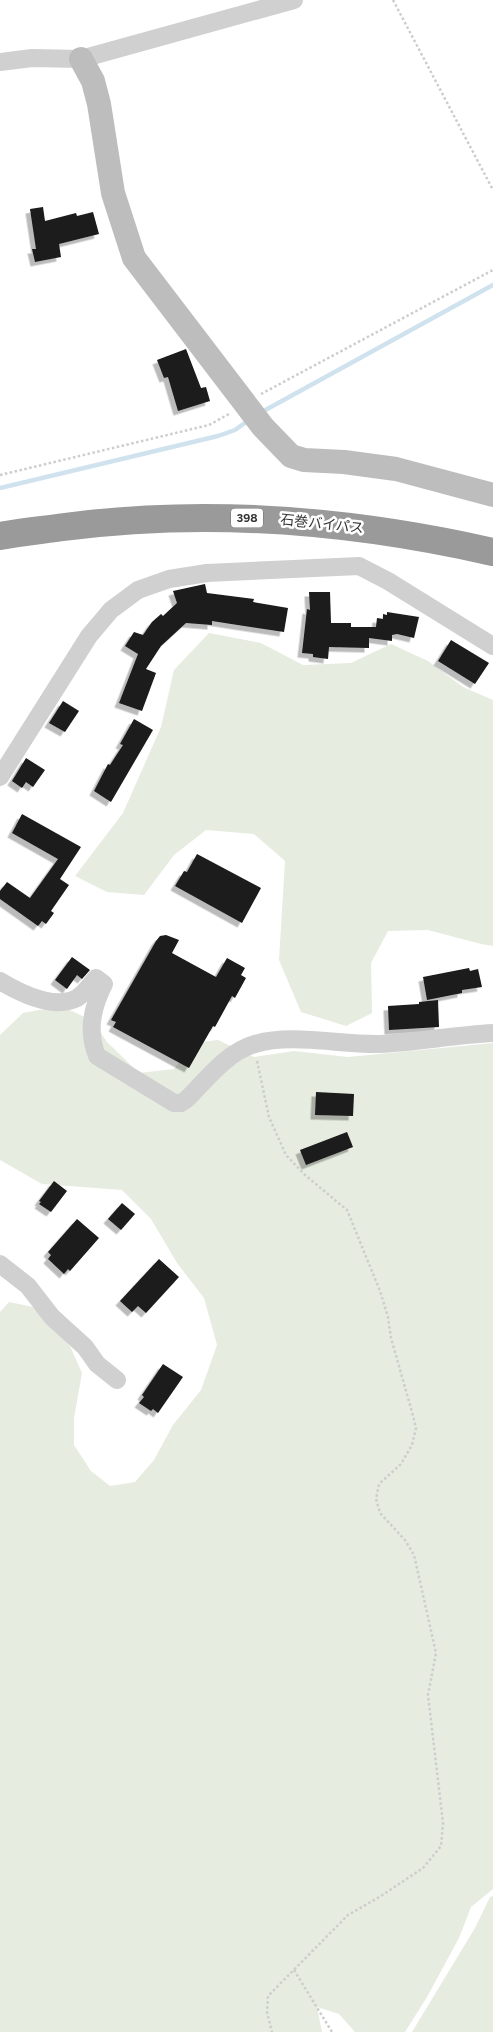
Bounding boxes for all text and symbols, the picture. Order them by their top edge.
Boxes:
road number: 398 [231,508,263,528]
street label: 石巻バイパス [279,511,365,537]

